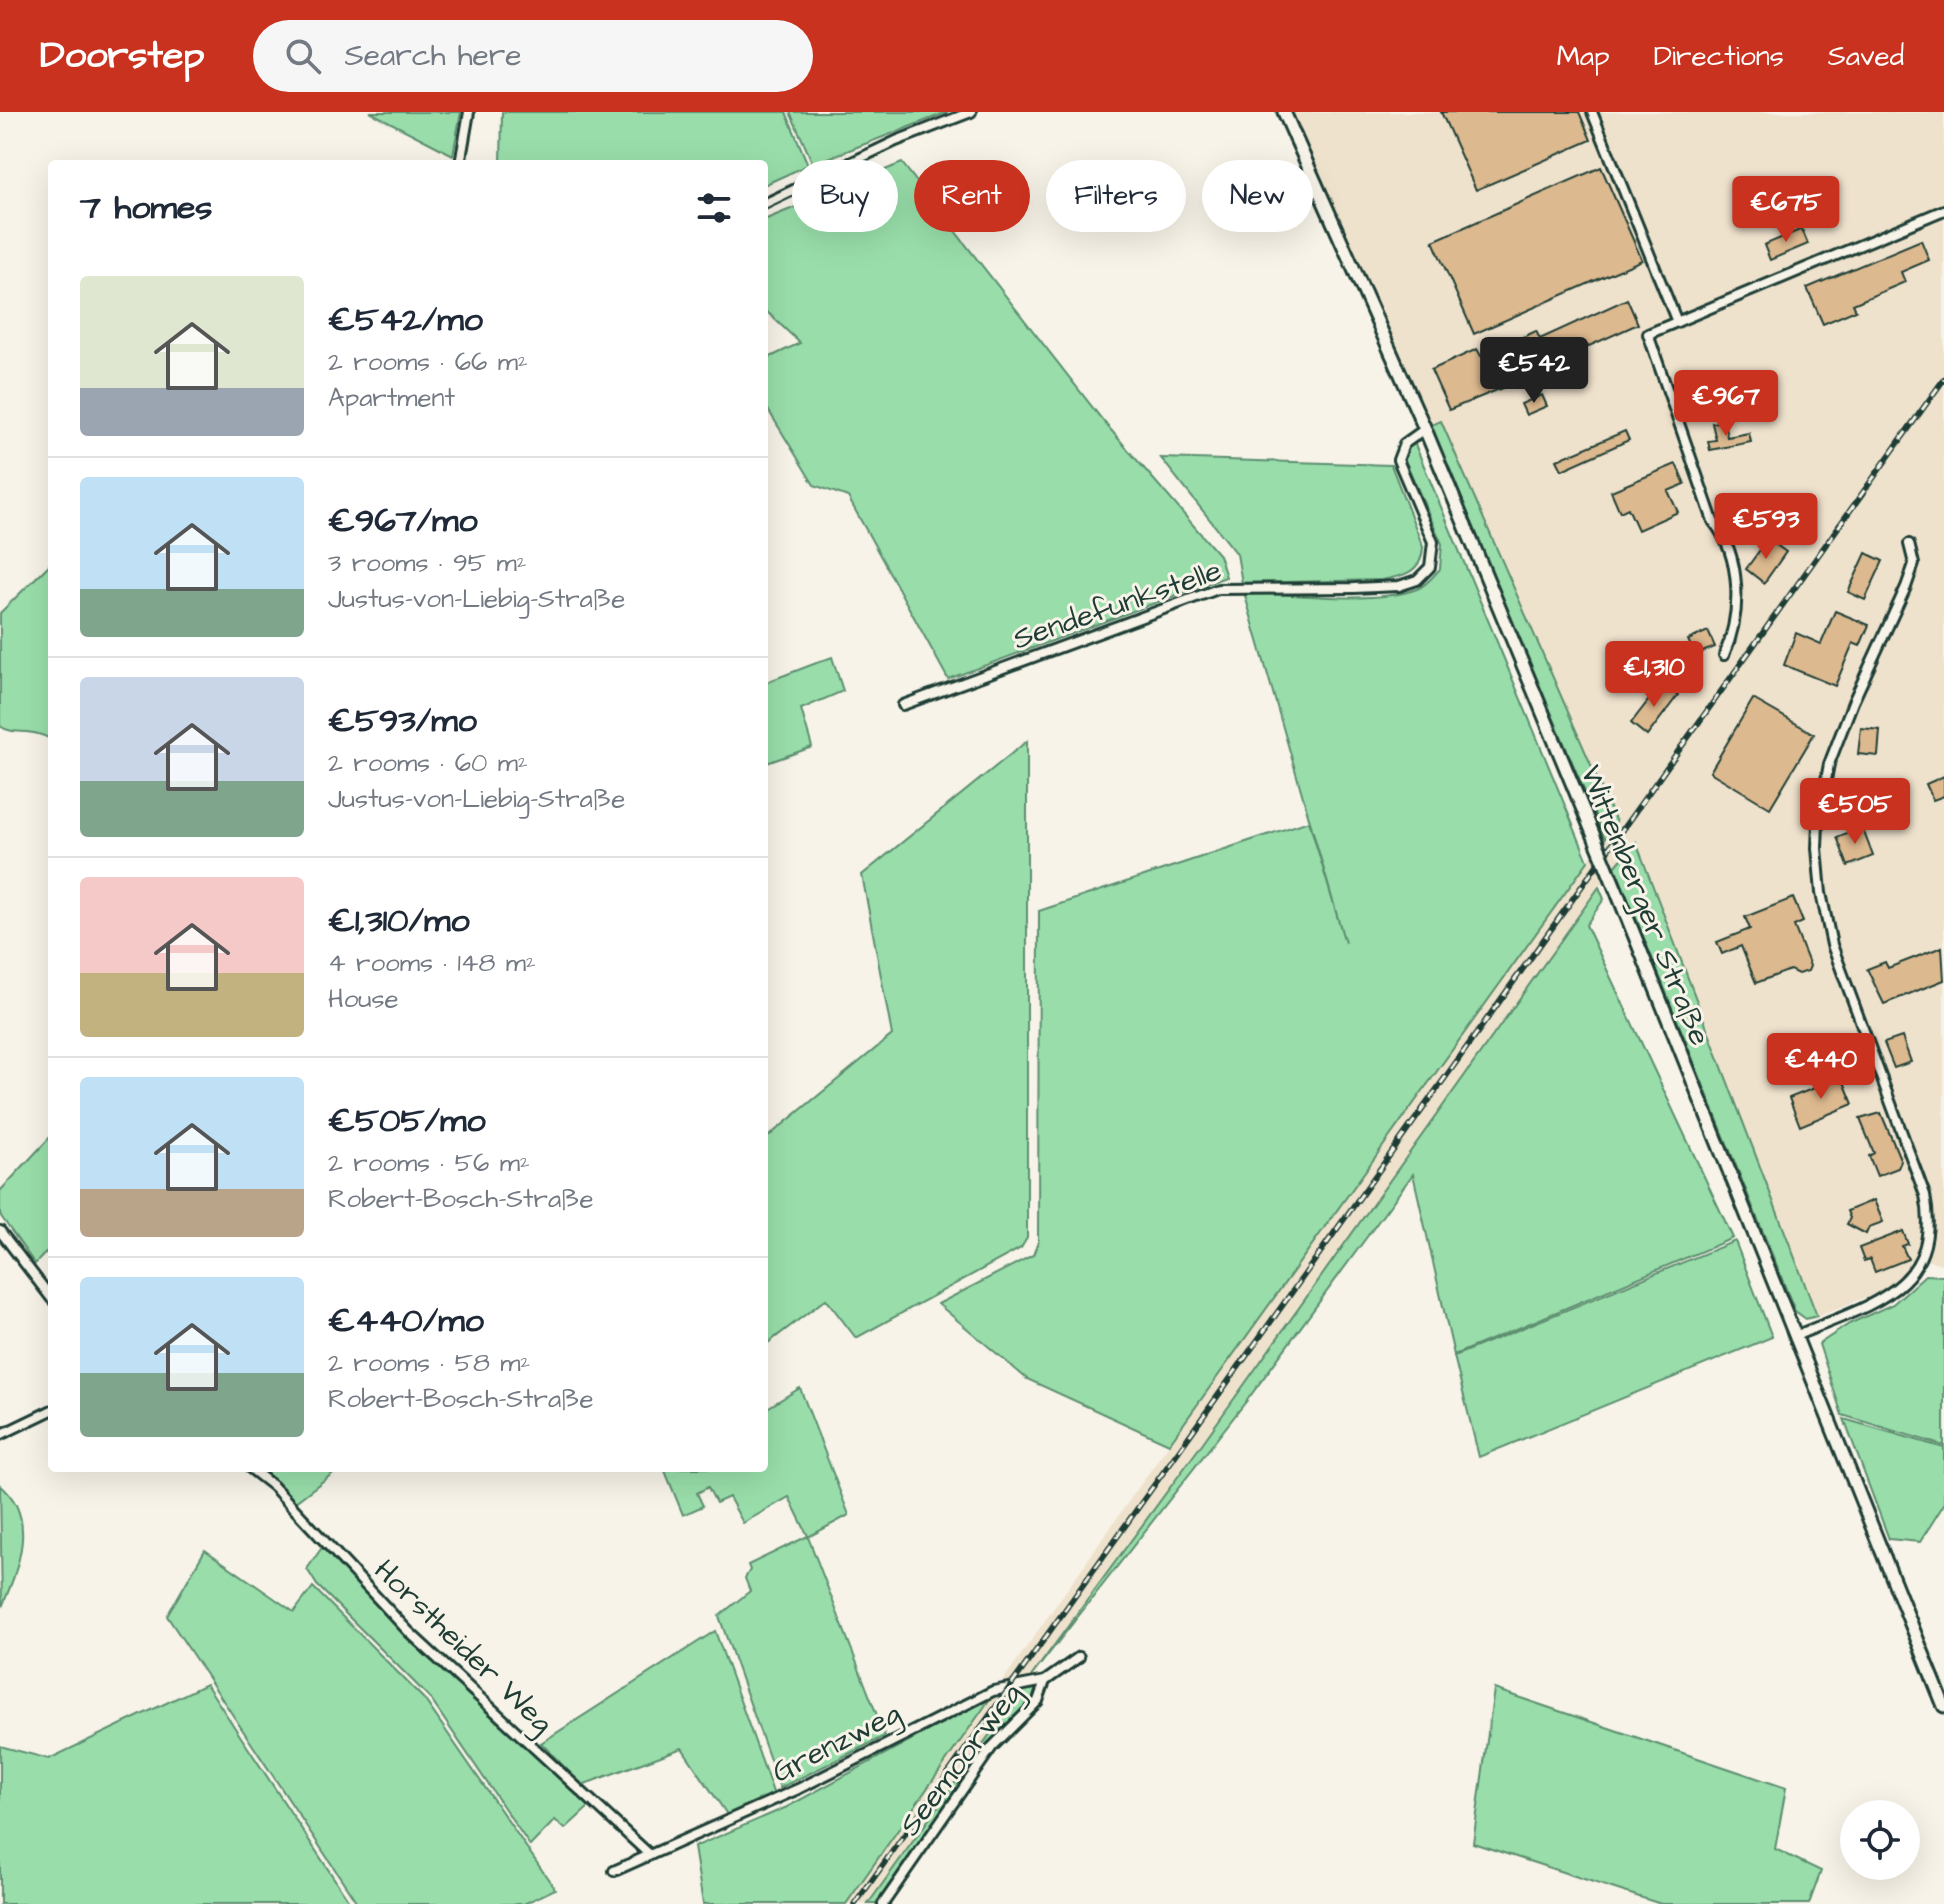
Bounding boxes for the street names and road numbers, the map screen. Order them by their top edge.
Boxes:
street label: Sendefunkstelle [1008,550,1227,660]
street label: Wittenberger Straße [1569,759,1721,1052]
street label: Horstheider Weg [364,1550,562,1744]
street label: Seemoorweg [889,1675,1033,1845]
street label: Grenzweg [765,1693,909,1794]

